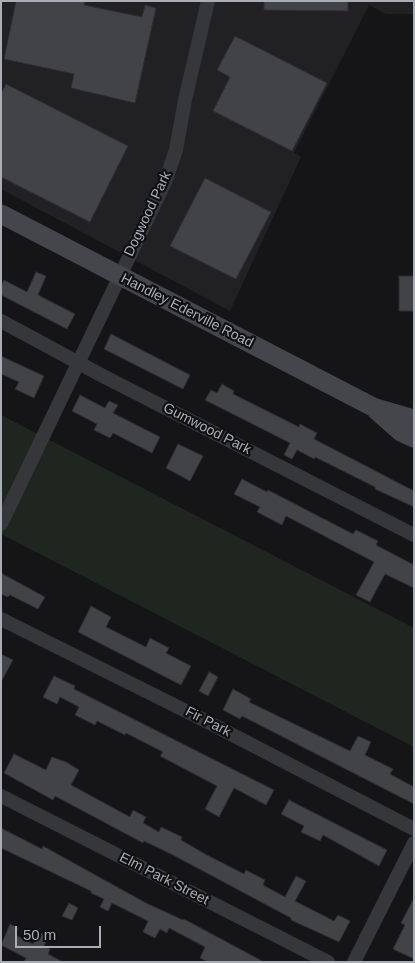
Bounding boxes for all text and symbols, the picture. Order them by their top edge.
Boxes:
street label: Dogwood Park [121,169,175,259]
street label: Handley Ederville Road [118,270,256,352]
street label: Gumwood Park [160,400,254,458]
street label: Fir Park [182,703,234,741]
street label: Elm Park Street [117,849,211,909]
scale bar [18,916,104,948]
text: 50 m [23,926,56,943]

